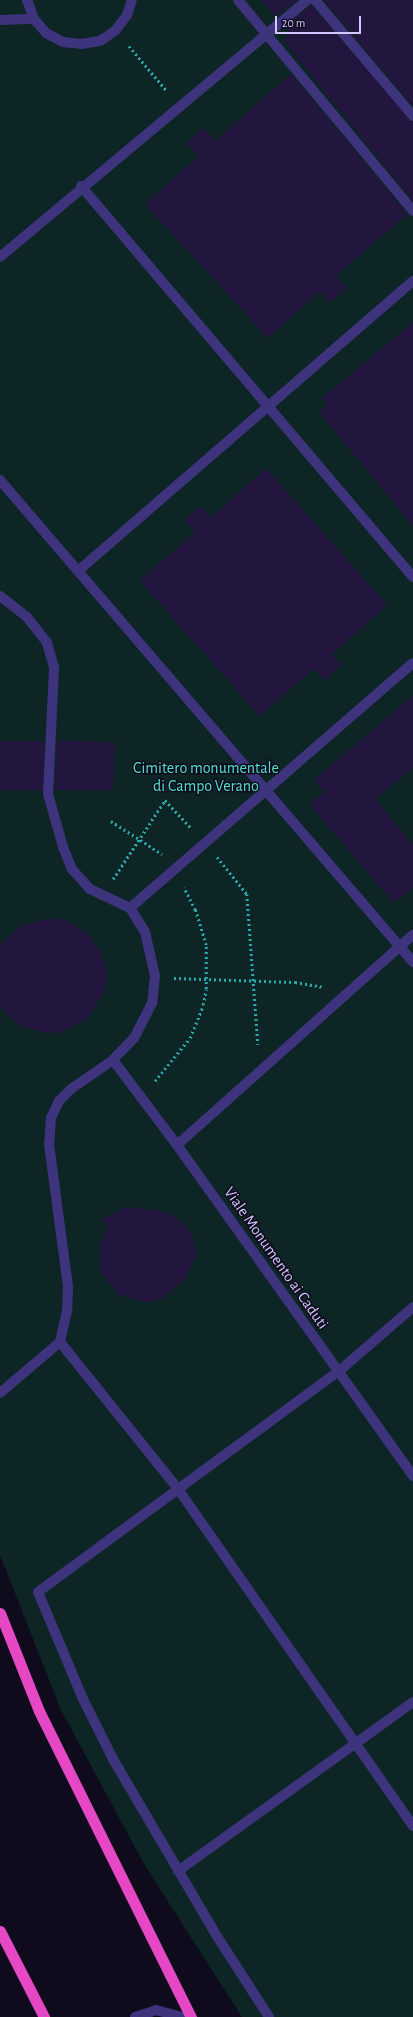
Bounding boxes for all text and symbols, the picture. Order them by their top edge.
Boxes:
scale bar [277,8,363,34]
text: 20 m [282,17,305,29]
park label: Cimitero monumentale di Campo Verano [133,758,279,796]
street label: Viale Monumento ai Caduti [220,1183,332,1333]

